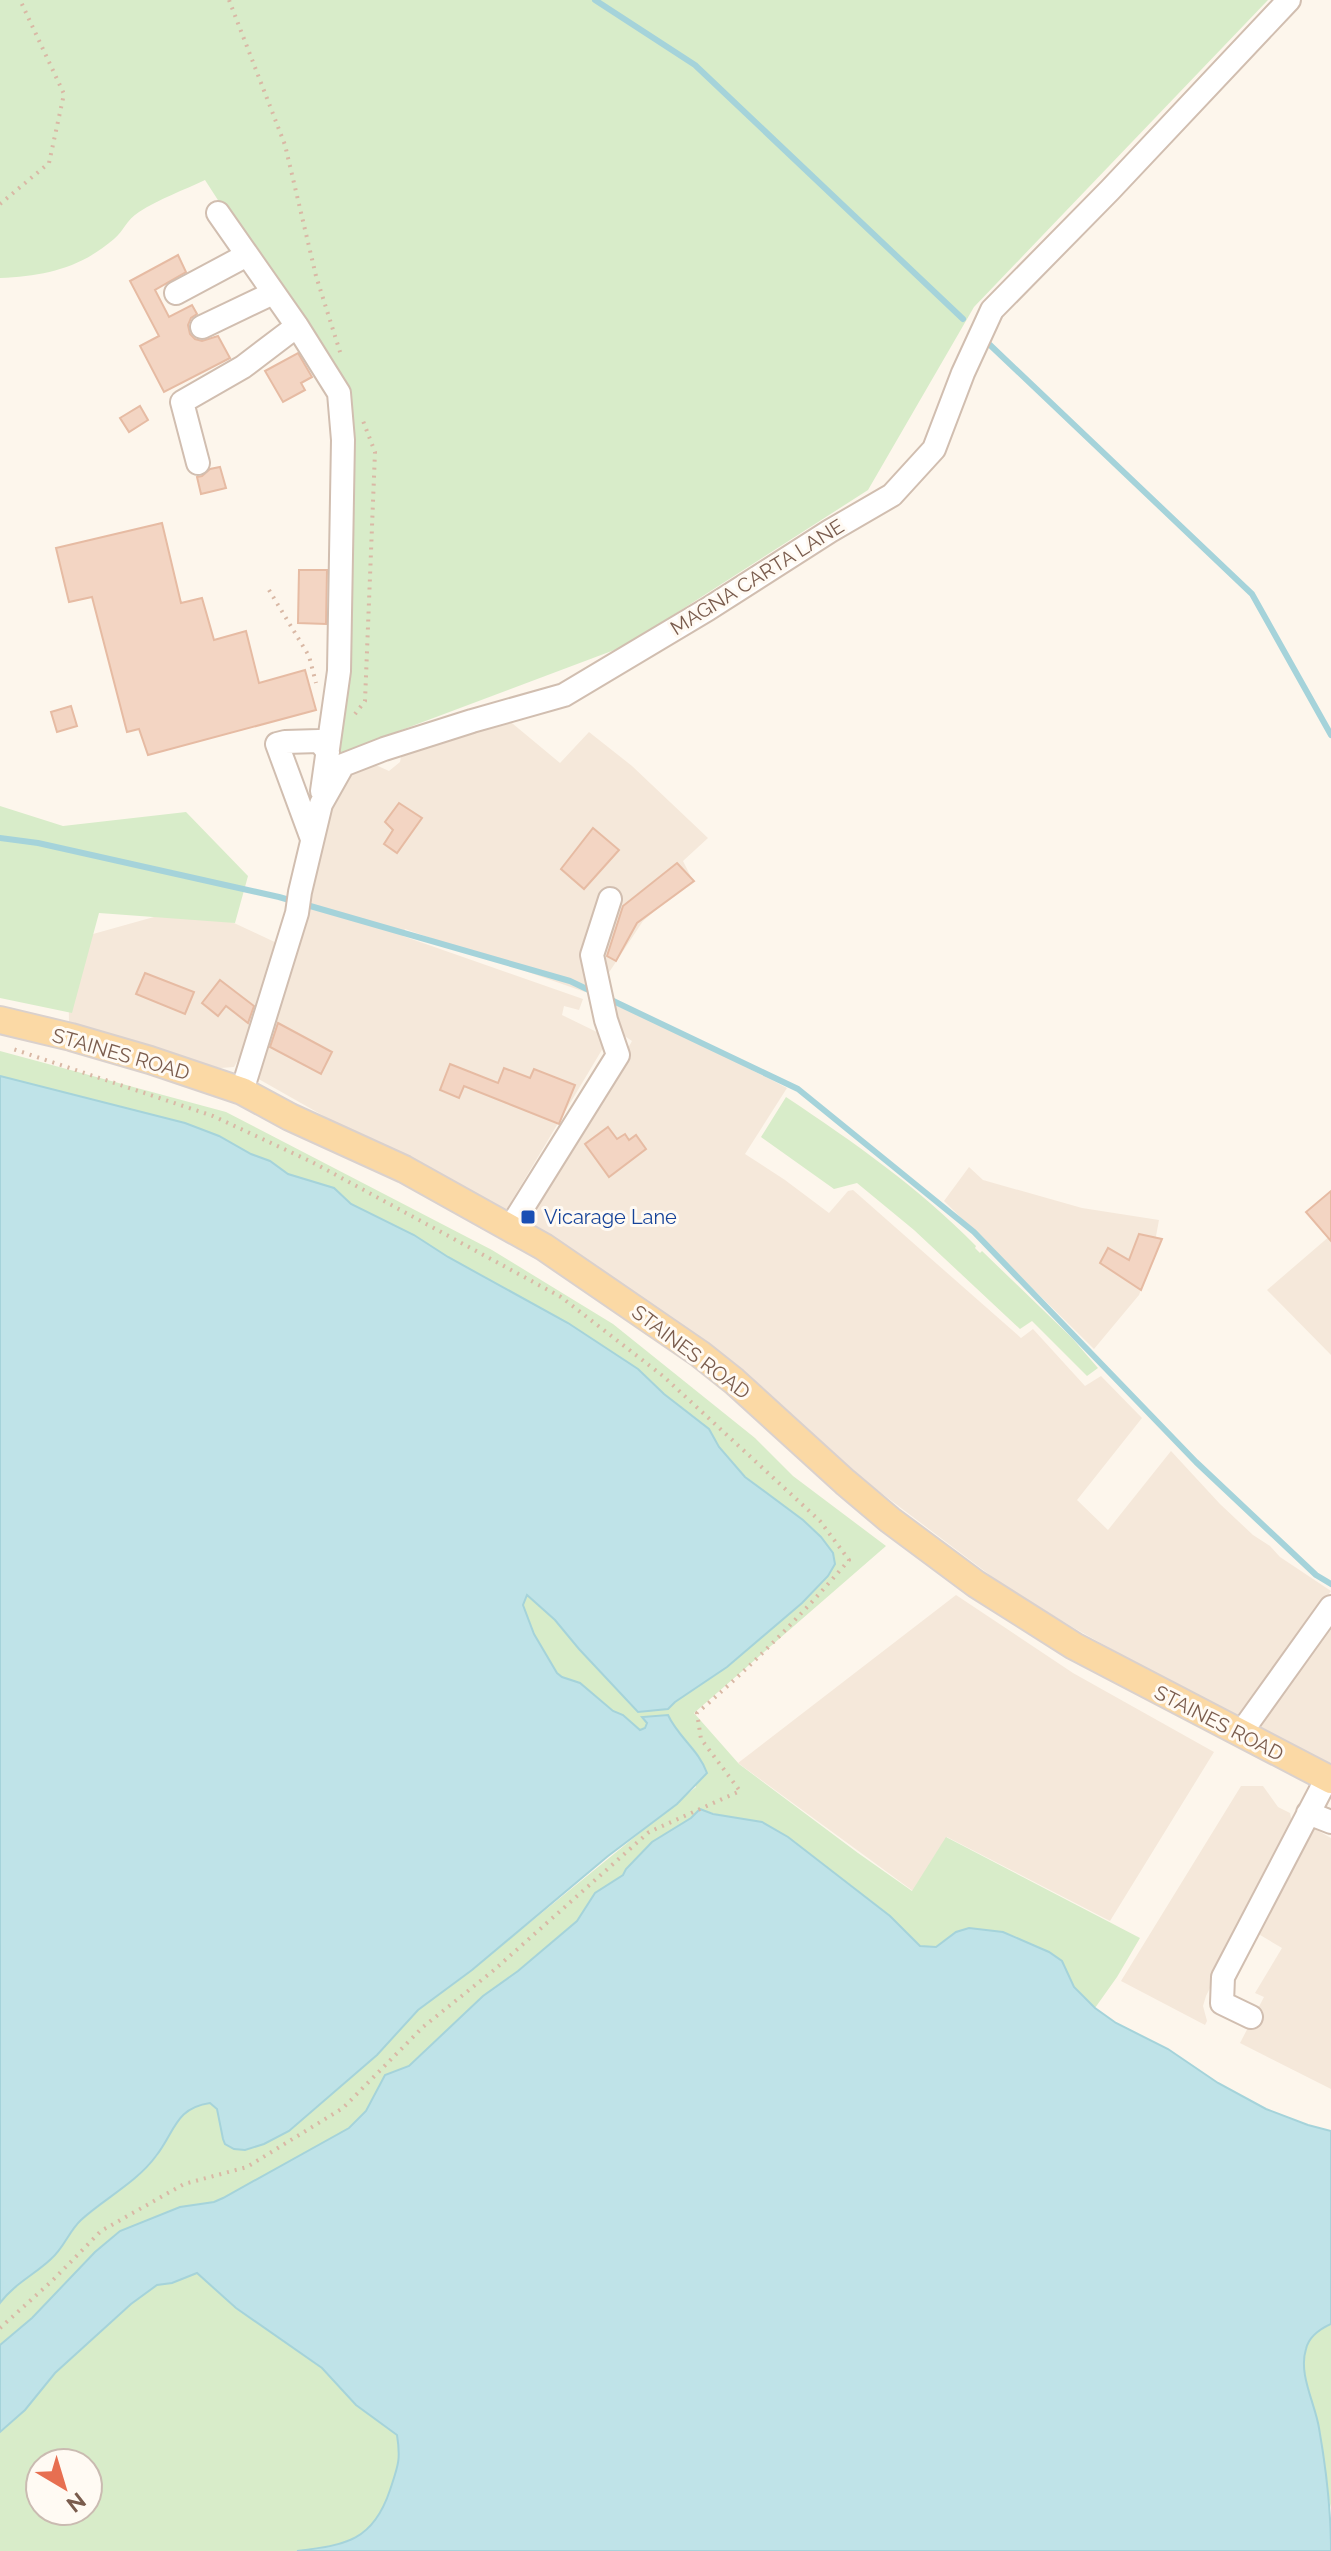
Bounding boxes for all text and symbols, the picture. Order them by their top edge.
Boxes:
street label: MAGNA CARTA LANE [666,514,848,640]
street label: STAINES ROAD [50,1023,192,1085]
place label: Vicarage Lane [544,1205,677,1229]
marker: Vicarage Lane [519,1208,537,1226]
street label: STAINES ROAD [627,1300,755,1404]
street label: STAINES ROAD [1150,1680,1288,1766]
north arrow [24,2447,104,2527]
text: N [62,2487,91,2518]

